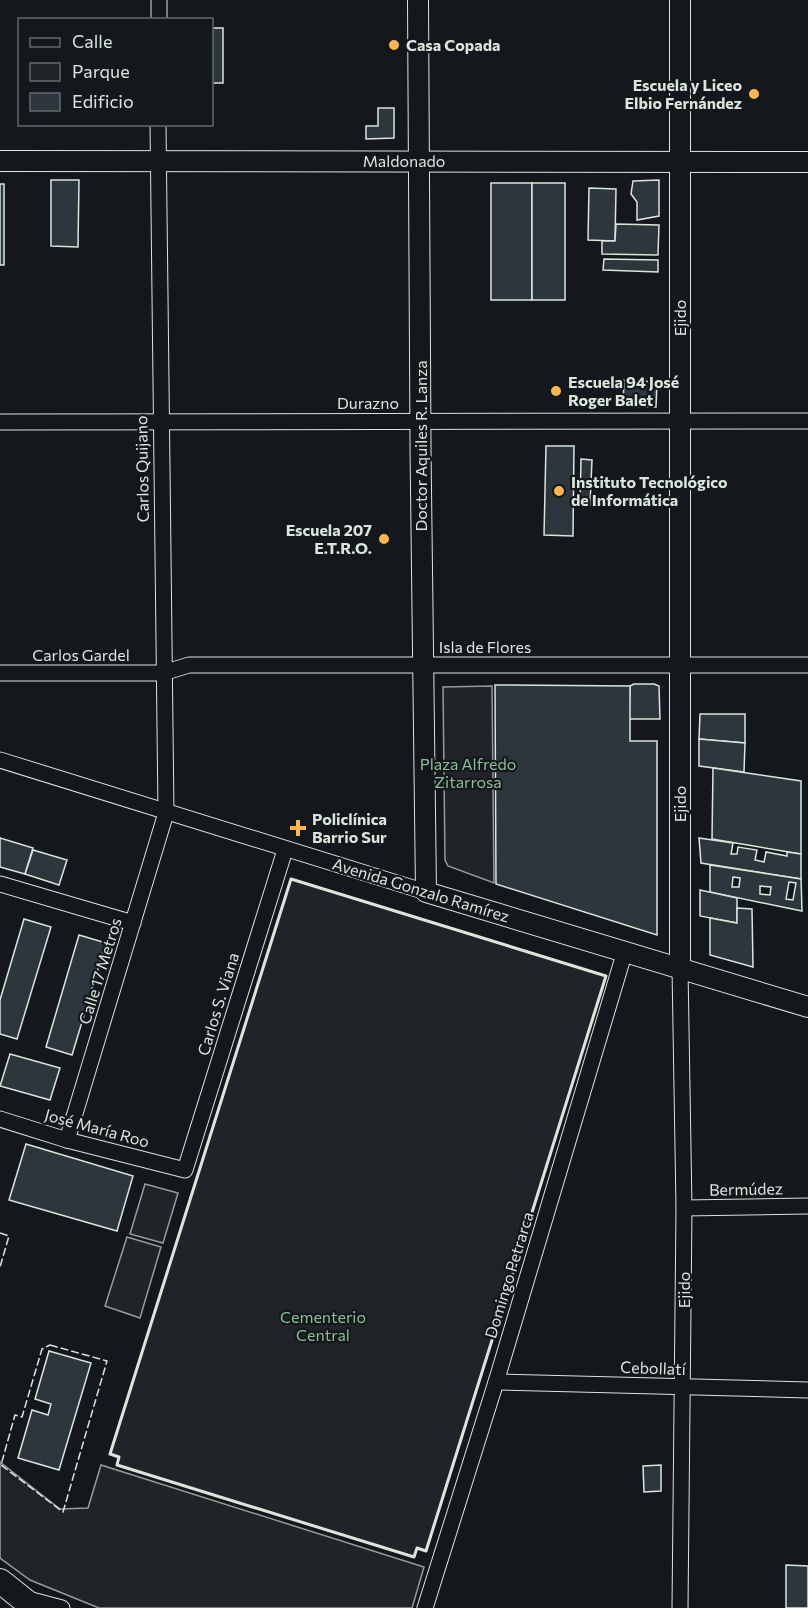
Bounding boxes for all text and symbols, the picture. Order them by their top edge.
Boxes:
legend [18,18,213,126]
text: Calle [72,30,112,52]
place label: Casa Copada [406,35,501,54]
marker: Casa Copada [387,38,401,52]
text: Parque [72,60,130,82]
place label: Escuela y Liceo Elbio Fernández [625,75,742,112]
marker: Escuela y Liceo Elbio Fernández [747,87,761,101]
text: Edificio [72,90,134,112]
street label: Maldonado [363,151,445,170]
street label: Ejido [670,300,689,336]
street label: Doctor Aquiles R. Lanza [411,360,430,532]
place label: Escuela 94 José Roger Balet [568,372,679,409]
marker: Escuela 94 José Roger Balet [549,384,563,398]
street label: Durazno [337,393,399,412]
street label: Carlos Quijano [131,415,152,523]
place label: Instituto Tecnológico de Informática [571,472,728,509]
marker: Instituto Tecnológico de Informática [552,484,566,498]
place label: Escuela 207 E.T.R.O. [286,520,372,557]
marker: Escuela 207 E.T.R.O. [377,532,391,546]
street label: Isla de Flores [439,637,531,656]
street label: Carlos Gardel [32,645,130,664]
park label: Plaza Alfredo Zitarrosa [420,754,516,791]
street label: Ejido [670,786,689,822]
place label: Policlínica Barrio Sur [312,809,387,846]
marker: Policlínica Barrio Sur [289,819,307,837]
street label: Avenida Gonzalo Ramírez [330,854,512,925]
street label: Calle 17 Metros [74,915,125,1026]
street label: Carlos S. Viana [193,950,242,1058]
street label: José María Roo [43,1104,152,1151]
street label: Bermúdez [709,1178,783,1199]
street label: Domingo Petrarca [480,1209,537,1340]
street label: Ejido [674,1272,693,1308]
park label: Cementerio Central [280,1307,366,1344]
street label: Cebollatí [620,1357,687,1378]

